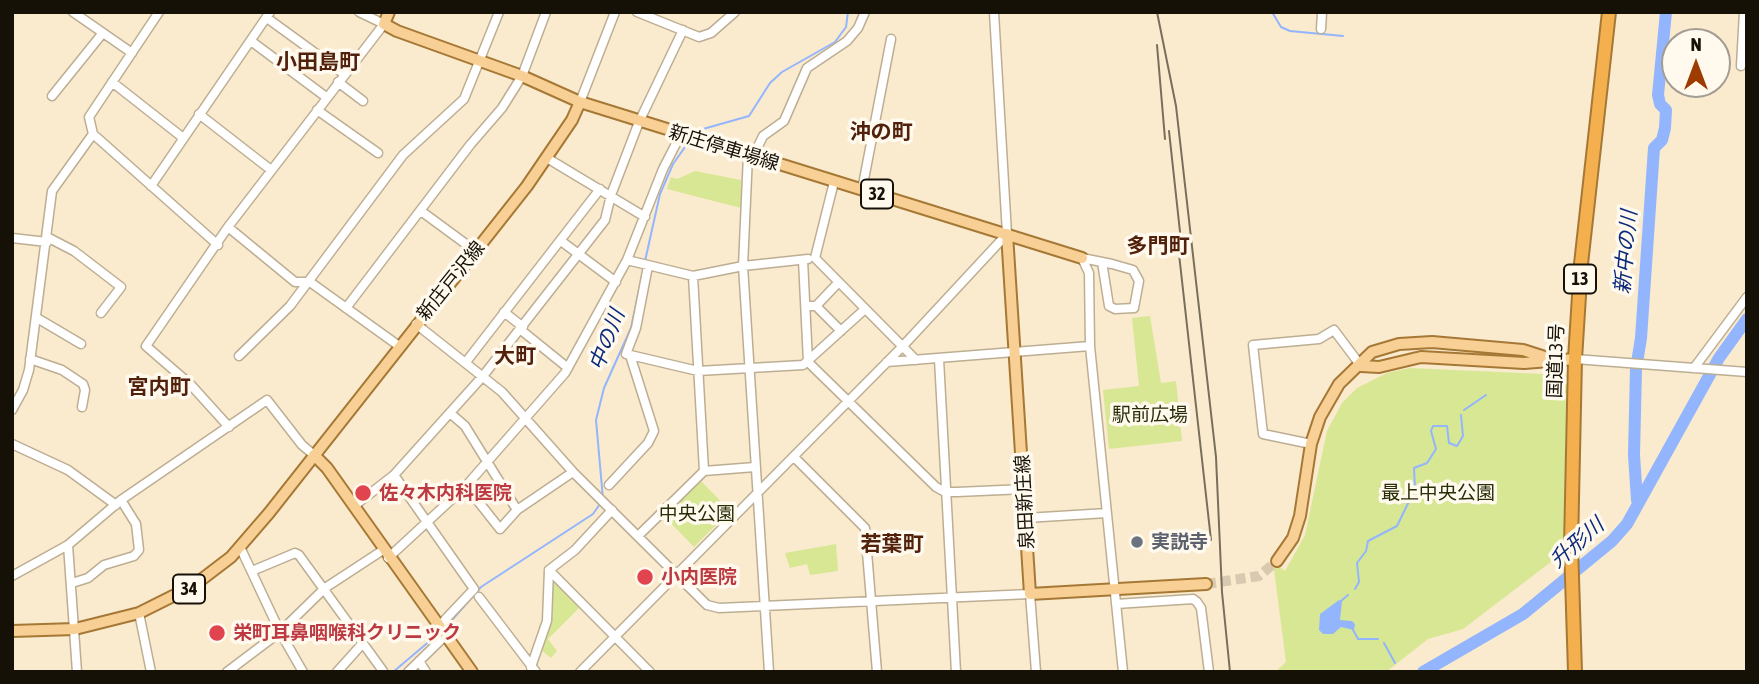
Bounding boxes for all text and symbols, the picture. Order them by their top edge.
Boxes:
north arrow [1661,28,1731,98]
text: N [1690,33,1702,55]
district label: 小田島町 [276,49,360,75]
district label: 沖の町 [850,119,912,145]
street label: 新庄停車場線 [666,120,782,176]
road number: 32 [861,180,893,209]
water label: 新中の川 [1610,209,1642,295]
district label: 多門町 [1127,233,1189,259]
street label: 新庄戸沢線 [412,237,490,325]
road number: 13 [1564,264,1596,293]
water label: 中の川 [584,306,630,374]
street label: 国道13号 [1543,323,1569,399]
district label: 大町 [494,343,536,369]
district label: 宮内町 [128,374,190,400]
park label: 駅前広場 [1112,404,1188,426]
street label: 泉田新庄線 [1011,454,1039,550]
place label: 佐々木内科医院 [379,482,512,504]
park label: 最上中央公園 [1381,482,1495,504]
marker: 佐々木内科医院 [353,483,373,503]
park label: 中央公園 [659,503,735,525]
water label: 升形川 [1545,513,1609,573]
district label: 若葉町 [861,531,923,557]
place label: 実説寺 [1151,531,1208,553]
marker: 実説寺 [1129,534,1145,550]
place label: 小内医院 [661,566,737,588]
marker: 小内医院 [635,567,655,587]
road number: 34 [173,574,205,604]
place label: 栄町耳鼻咽喉科クリニック [233,622,461,644]
marker: 栄町耳鼻咽喉科クリニック [207,623,227,643]

